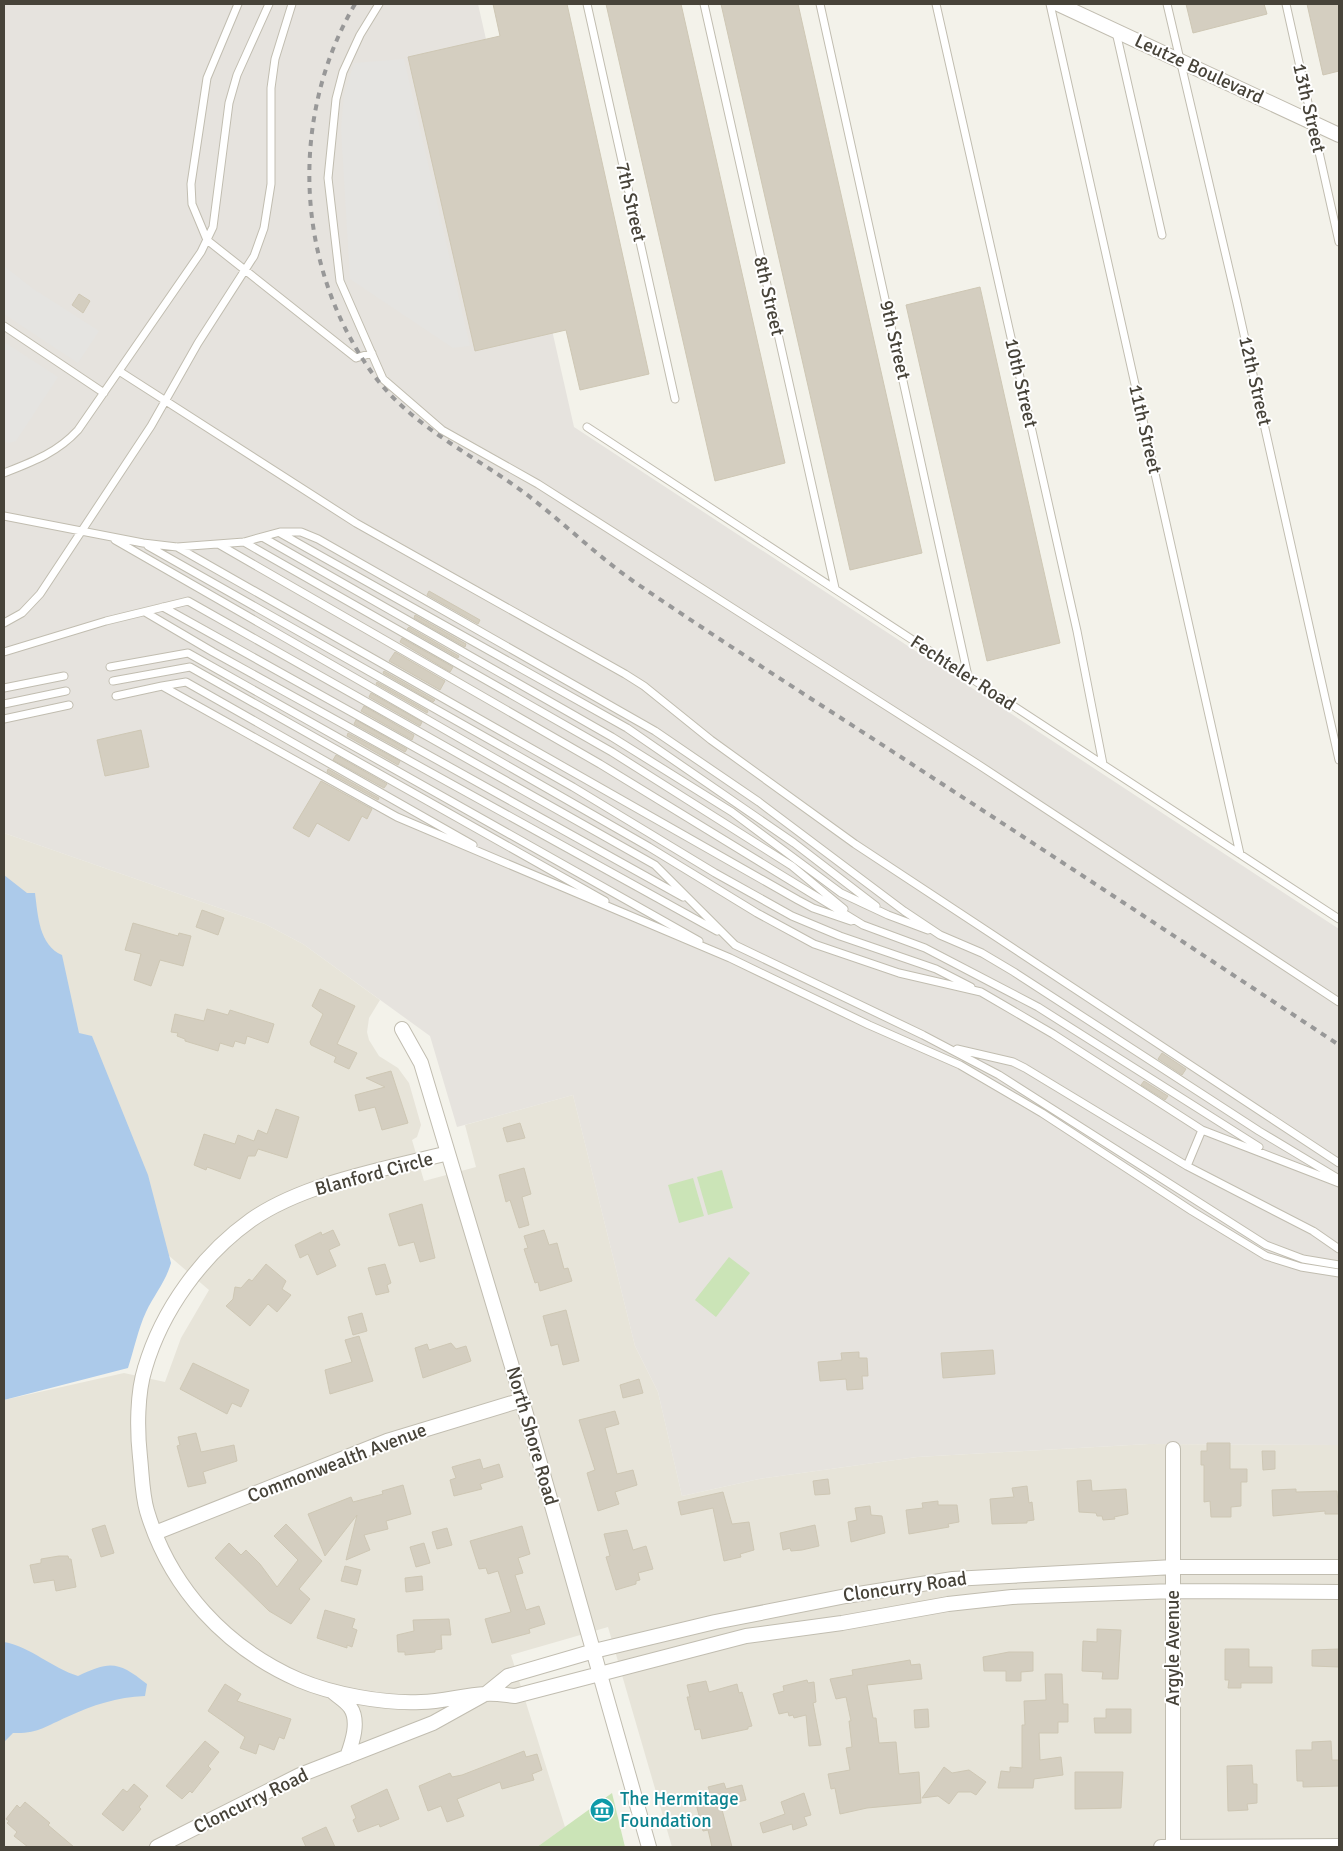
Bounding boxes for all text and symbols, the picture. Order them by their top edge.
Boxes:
street label: Leutze Boulevard [1131,29,1267,109]
street label: 13th Street [1287,61,1331,155]
street label: 7th Street [610,160,652,244]
street label: 8th Street [748,254,790,338]
street label: 9th Street [874,298,916,382]
street label: 12th Street [1233,334,1277,428]
street label: 10th Street [999,336,1043,430]
street label: 11th Street [1123,382,1167,476]
street label: Fechteler Road [906,630,1020,716]
street label: Blanford Circle [312,1147,436,1201]
street label: North Shore Road [501,1364,563,1508]
street label: Commonwealth Avenue [244,1418,430,1508]
street label: Cloncurry Road [842,1566,968,1608]
street label: Argyle Avenue [1161,1590,1185,1706]
street label: Cloncurry Road [190,1763,312,1839]
place label: The Hermitage Foundation [620,1787,739,1833]
museum icon: The Hermitage Foundation [589,1797,615,1823]

